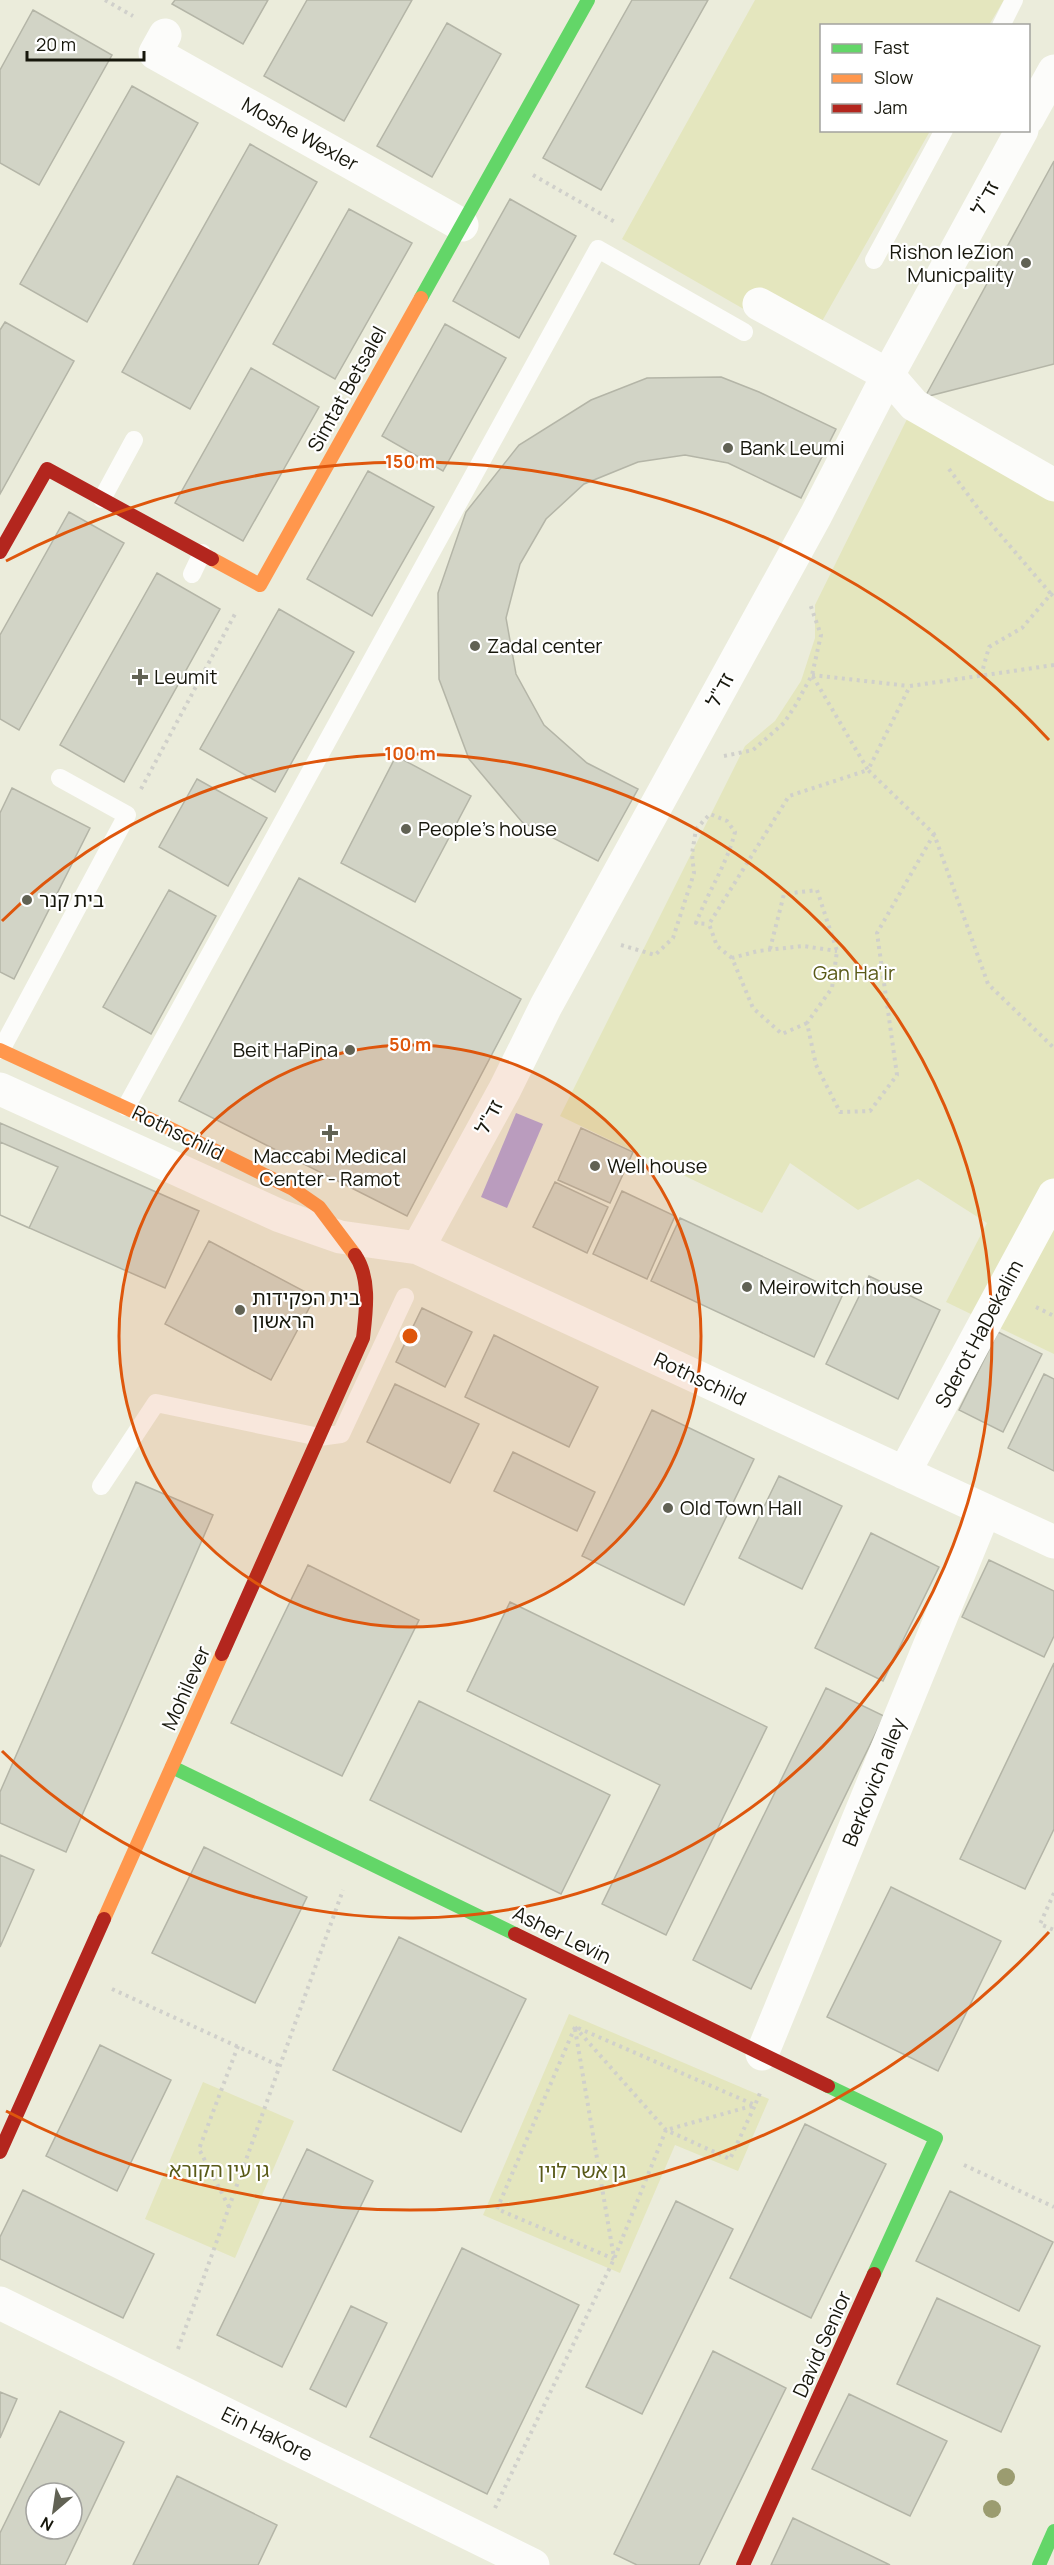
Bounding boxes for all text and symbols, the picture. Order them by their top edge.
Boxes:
scale bar [27,24,144,62]
legend [820,24,1030,132]
text: 20 m [36,32,76,56]
text: Fast [874,35,909,59]
text: Slow [874,65,914,89]
street label: Moshe Wexler [237,90,363,177]
text: Jam [874,95,908,119]
street label: זד"ל [964,176,1005,220]
place label: Rishon leZion Municpality [890,238,1014,288]
marker: Rishon leZion Municpality [1019,256,1033,270]
street label: Simtat Betsalel [301,321,392,456]
place label: Bank Leumi [740,434,845,461]
marker: Bank Leumi [721,441,735,455]
text: 150 m [385,449,435,473]
place label: Zadal center [487,632,603,659]
marker: Zadal center [468,639,482,653]
place label: Leumit [154,663,217,690]
marker: Leumit [131,668,149,686]
street label: זד"ל [699,668,740,712]
text: 100 m [384,741,436,765]
place label: People's house [418,815,557,842]
marker: People's house [399,822,413,836]
place label: בית קנר [39,886,104,913]
marker: בית קנר [20,893,34,907]
park label: Gan Ha'ir [813,959,895,986]
text: 50 m [389,1032,431,1056]
place label: Beit HaPina [233,1036,338,1063]
marker: Beit HaPina [343,1043,357,1057]
street label: זד"ל [468,1095,509,1139]
street label: Rothschild [128,1099,229,1166]
marker: Maccabi Medical Center - Ramot [321,1124,339,1142]
place label: Maccabi Medical Center - Ramot [253,1142,407,1192]
place label: Well house [607,1152,707,1179]
marker: Well house [588,1159,602,1173]
street label: Sderot HaDekalim [928,1255,1029,1412]
place label: Meirowitch house [759,1273,923,1300]
marker: Meirowitch house [740,1280,754,1294]
place label: בית הפקידות הראשון [252,1284,360,1334]
marker: בית הפקידות הראשון [233,1303,247,1317]
centre of rings [400,1326,420,1346]
street label: Rothschild [650,1345,751,1412]
place label: Old Town Hall [680,1494,802,1521]
marker: Old Town Hall [661,1501,675,1515]
street label: Mohilever [155,1641,216,1734]
street label: Berkovich alley [835,1713,912,1850]
street label: Asher Levin [509,1899,616,1970]
park label: גן עין הקורא [169,2156,270,2183]
park label: גן אשר לוין [538,2157,627,2184]
street label: David Senior [786,2286,857,2401]
street label: Ein HaKore [217,2400,317,2467]
north arrow [24,2481,84,2541]
text: N [36,2512,57,2537]

